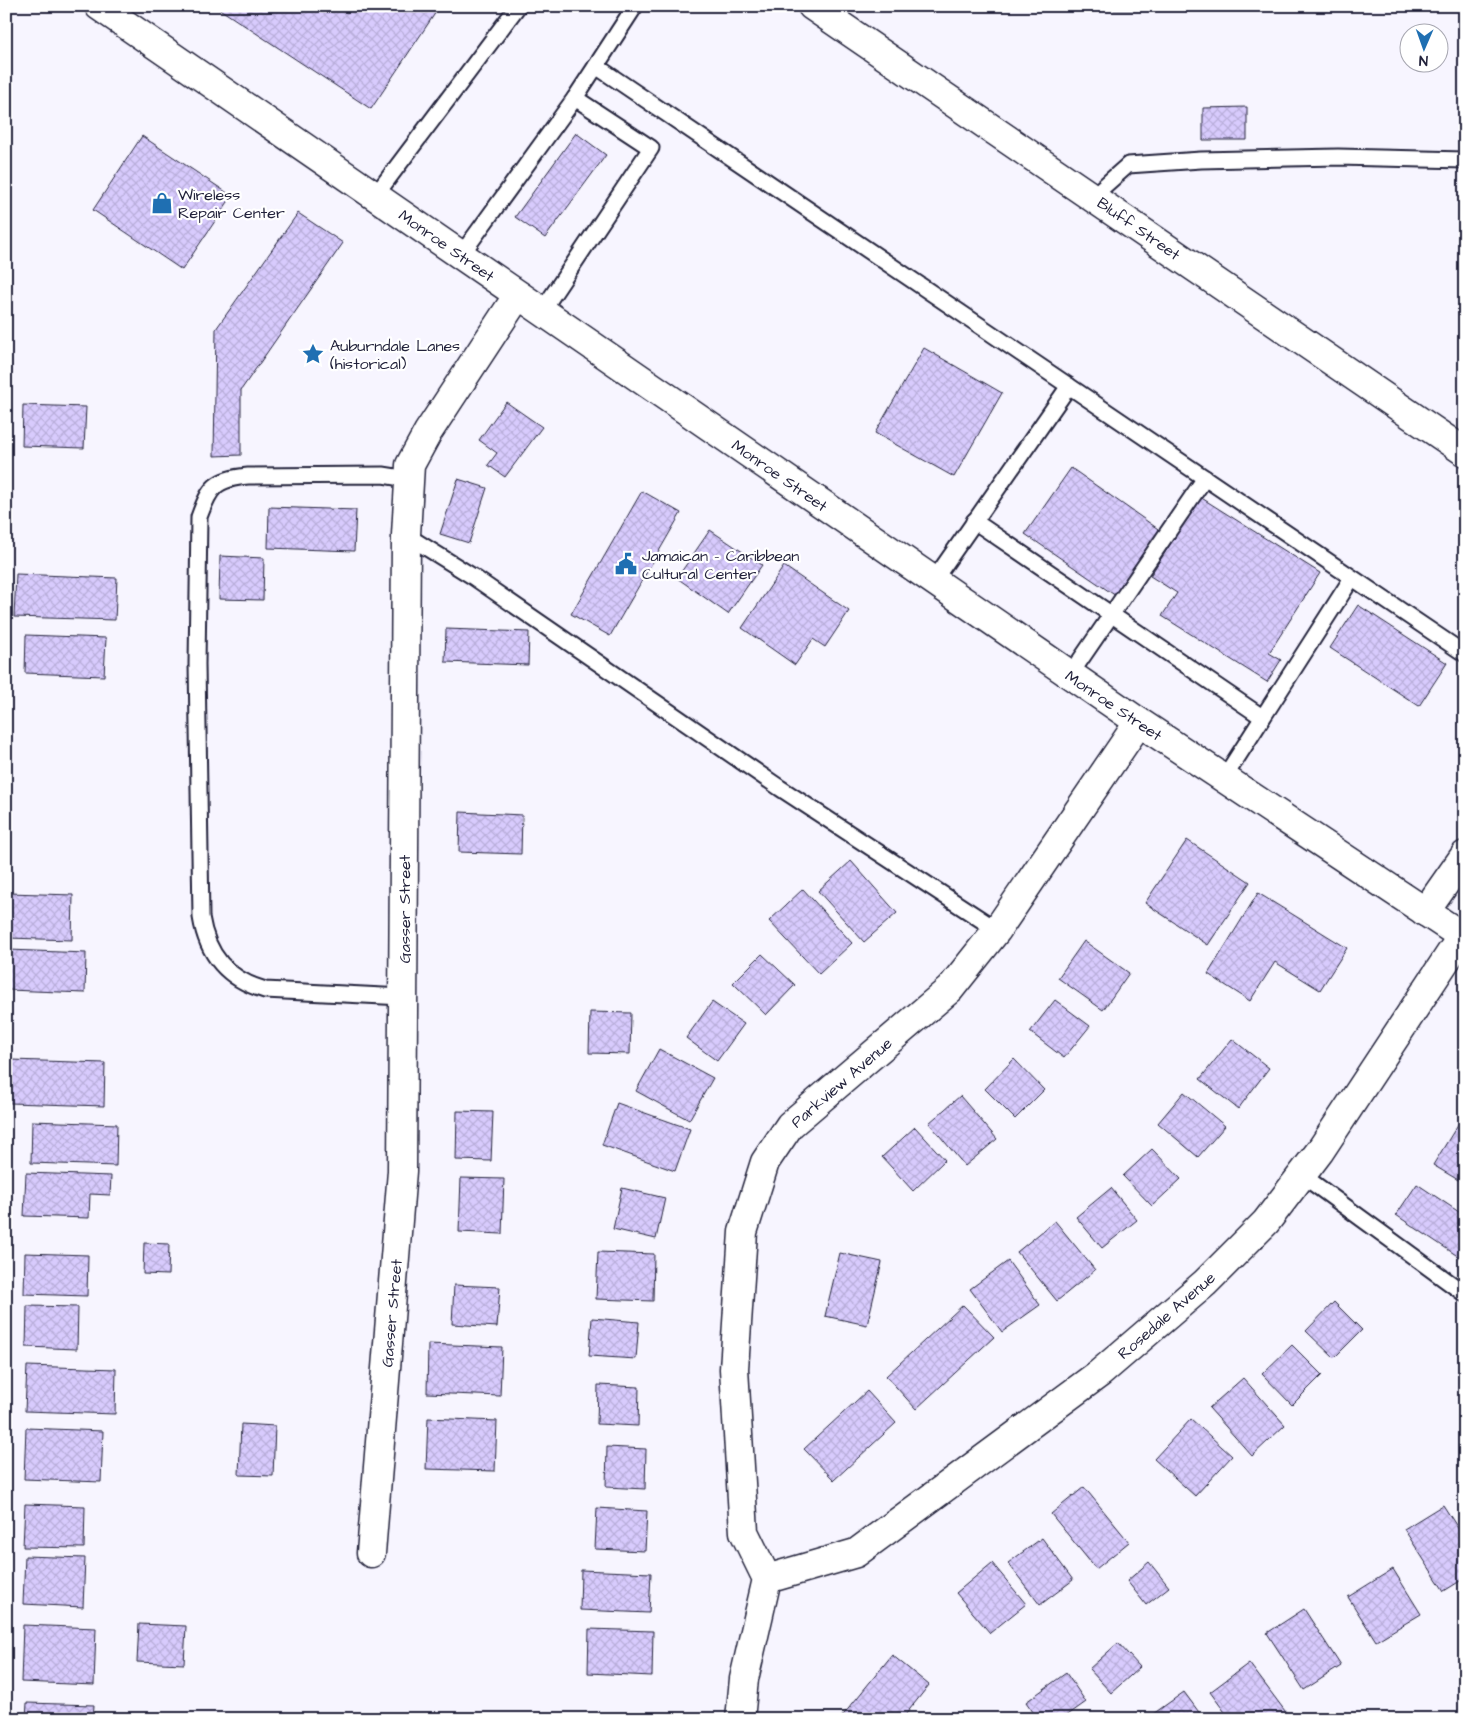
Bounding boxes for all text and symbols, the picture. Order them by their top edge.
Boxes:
north arrow [1398,22,1448,72]
text: N [1419,50,1428,70]
place label: Wireless Repair Center [178,184,285,224]
shop icon: Wireless Repair Center [149,190,175,216]
street label: Bluff Street [1092,192,1185,266]
street label: Monroe Street [394,205,499,287]
place label: Auburndale Lanes (historical) [330,335,460,375]
place icon: Auburndale Lanes (historical) [300,341,326,367]
street label: Monroe Street [727,435,832,517]
place label: Jamaican - Caribbean Cultural Center [642,545,799,585]
public building icon: Jamaican - Caribbean Cultural Center [613,551,639,577]
street label: Monroe Street [1061,665,1167,747]
street label: Gasser Street [394,854,416,963]
street label: Parkview Avenue [786,1032,897,1133]
street label: Gasser Street [376,1258,408,1368]
street label: Rosedale Avenue [1113,1267,1221,1364]

